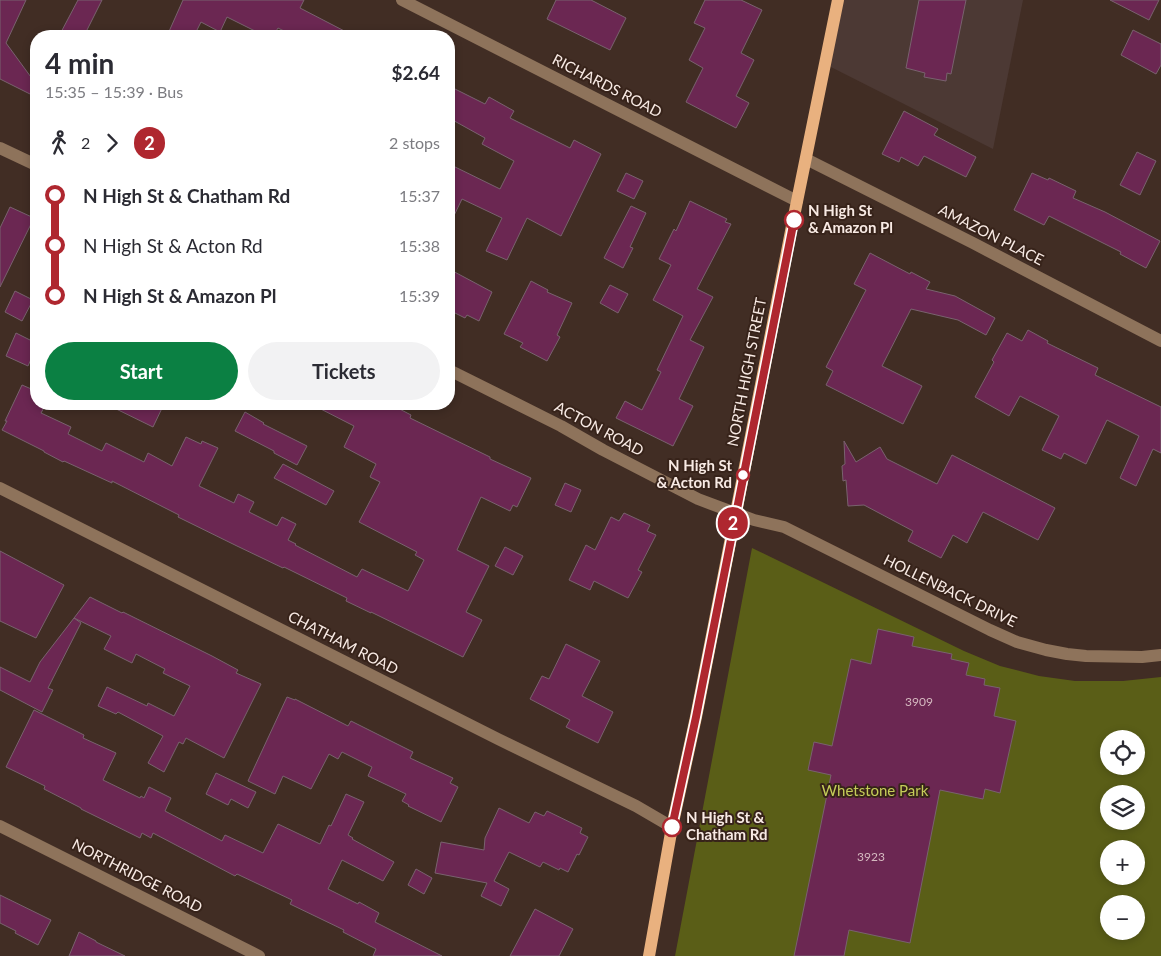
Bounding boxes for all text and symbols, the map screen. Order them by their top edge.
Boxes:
text: 4 min [45,46,114,80]
street label: RICHARDS ROAD [550,50,665,121]
text: $2.64 [391,61,440,84]
text: 15:35 – 15:39 · Bus [45,82,183,101]
icon: walk [45,129,73,157]
icon: forward [98,129,126,157]
text: 2 [144,132,155,154]
text: 2 [81,133,90,152]
text: 2 stops [389,133,440,152]
text: N High St & Chatham Rd [83,184,290,207]
text: 15:37 [399,186,440,205]
street label: AMAZON PLACE [936,200,1047,268]
place label: N High St & Amazon Pl [808,201,893,236]
marker: N High St & Amazon Pl [784,210,804,230]
text: N High St & Acton Rd [83,234,263,257]
text: 15:38 [399,236,440,255]
text: N High St & Amazon Pl [83,284,276,307]
text: 15:39 [399,286,440,305]
street label: NORTH HIGH STREET [723,296,769,448]
button: Start [45,342,238,400]
button: Tickets [248,342,440,400]
street label: ACTON ROAD [552,397,647,459]
place label: N High St & Acton Rd [657,456,732,491]
marker: N High St & Acton Rd [736,468,750,482]
line badge: 2 [717,507,749,539]
text: 2 [728,512,738,534]
street label: HOLLENBACK DRIVE [881,550,1020,630]
street label: CHATHAM ROAD [285,607,402,678]
house number: 3909 [905,694,933,709]
map controls [1100,730,1145,940]
button: locate [1100,730,1145,775]
park label: Whetstone Park [822,781,929,799]
button: layers [1100,785,1145,830]
place label: N High St & Chatham Rd [686,808,768,843]
marker: N High St & Chatham Rd [662,817,682,837]
street label: NORTHRIDGE ROAD [69,834,206,916]
button: + [1100,840,1145,885]
house number: 3923 [857,849,885,864]
button: − [1100,895,1145,940]

